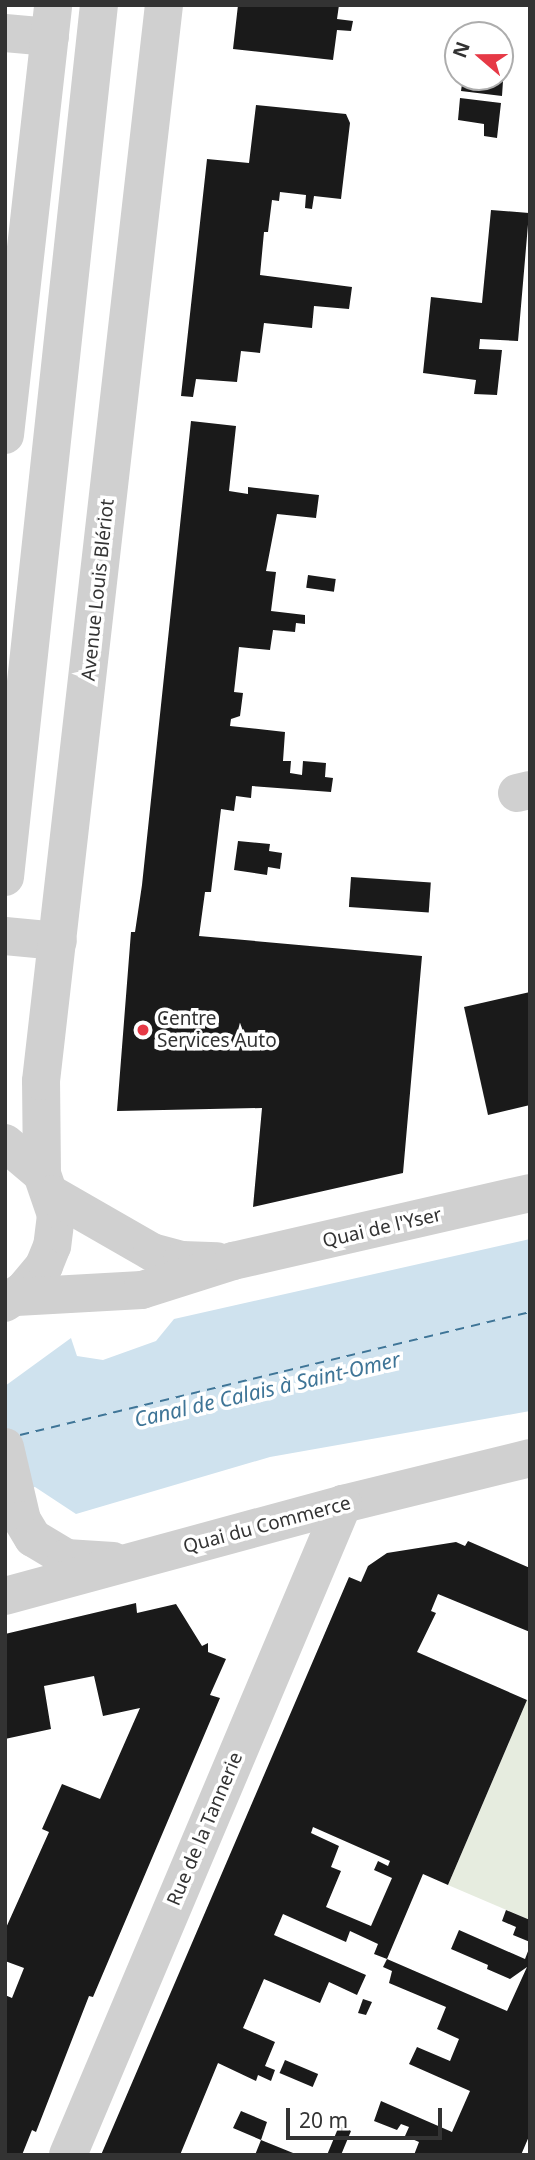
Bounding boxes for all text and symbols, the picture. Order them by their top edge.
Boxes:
north arrow [444,21,514,91]
text: N [446,38,476,61]
street label: Avenue Louis Blériot [77,498,119,682]
place label: Centre Services Auto [157,1008,277,1052]
marker: Centre Services Auto [135,1022,151,1038]
street label: Quai de l'Yser [320,1203,444,1253]
water label: Canal de Calais à Saint-Omer [132,1346,402,1432]
street label: Quai du Commerce [181,1492,353,1558]
street label: Rue de la Tannerie [162,1749,248,1909]
scale bar [290,2094,446,2138]
text: 20 m [299,2106,348,2134]

